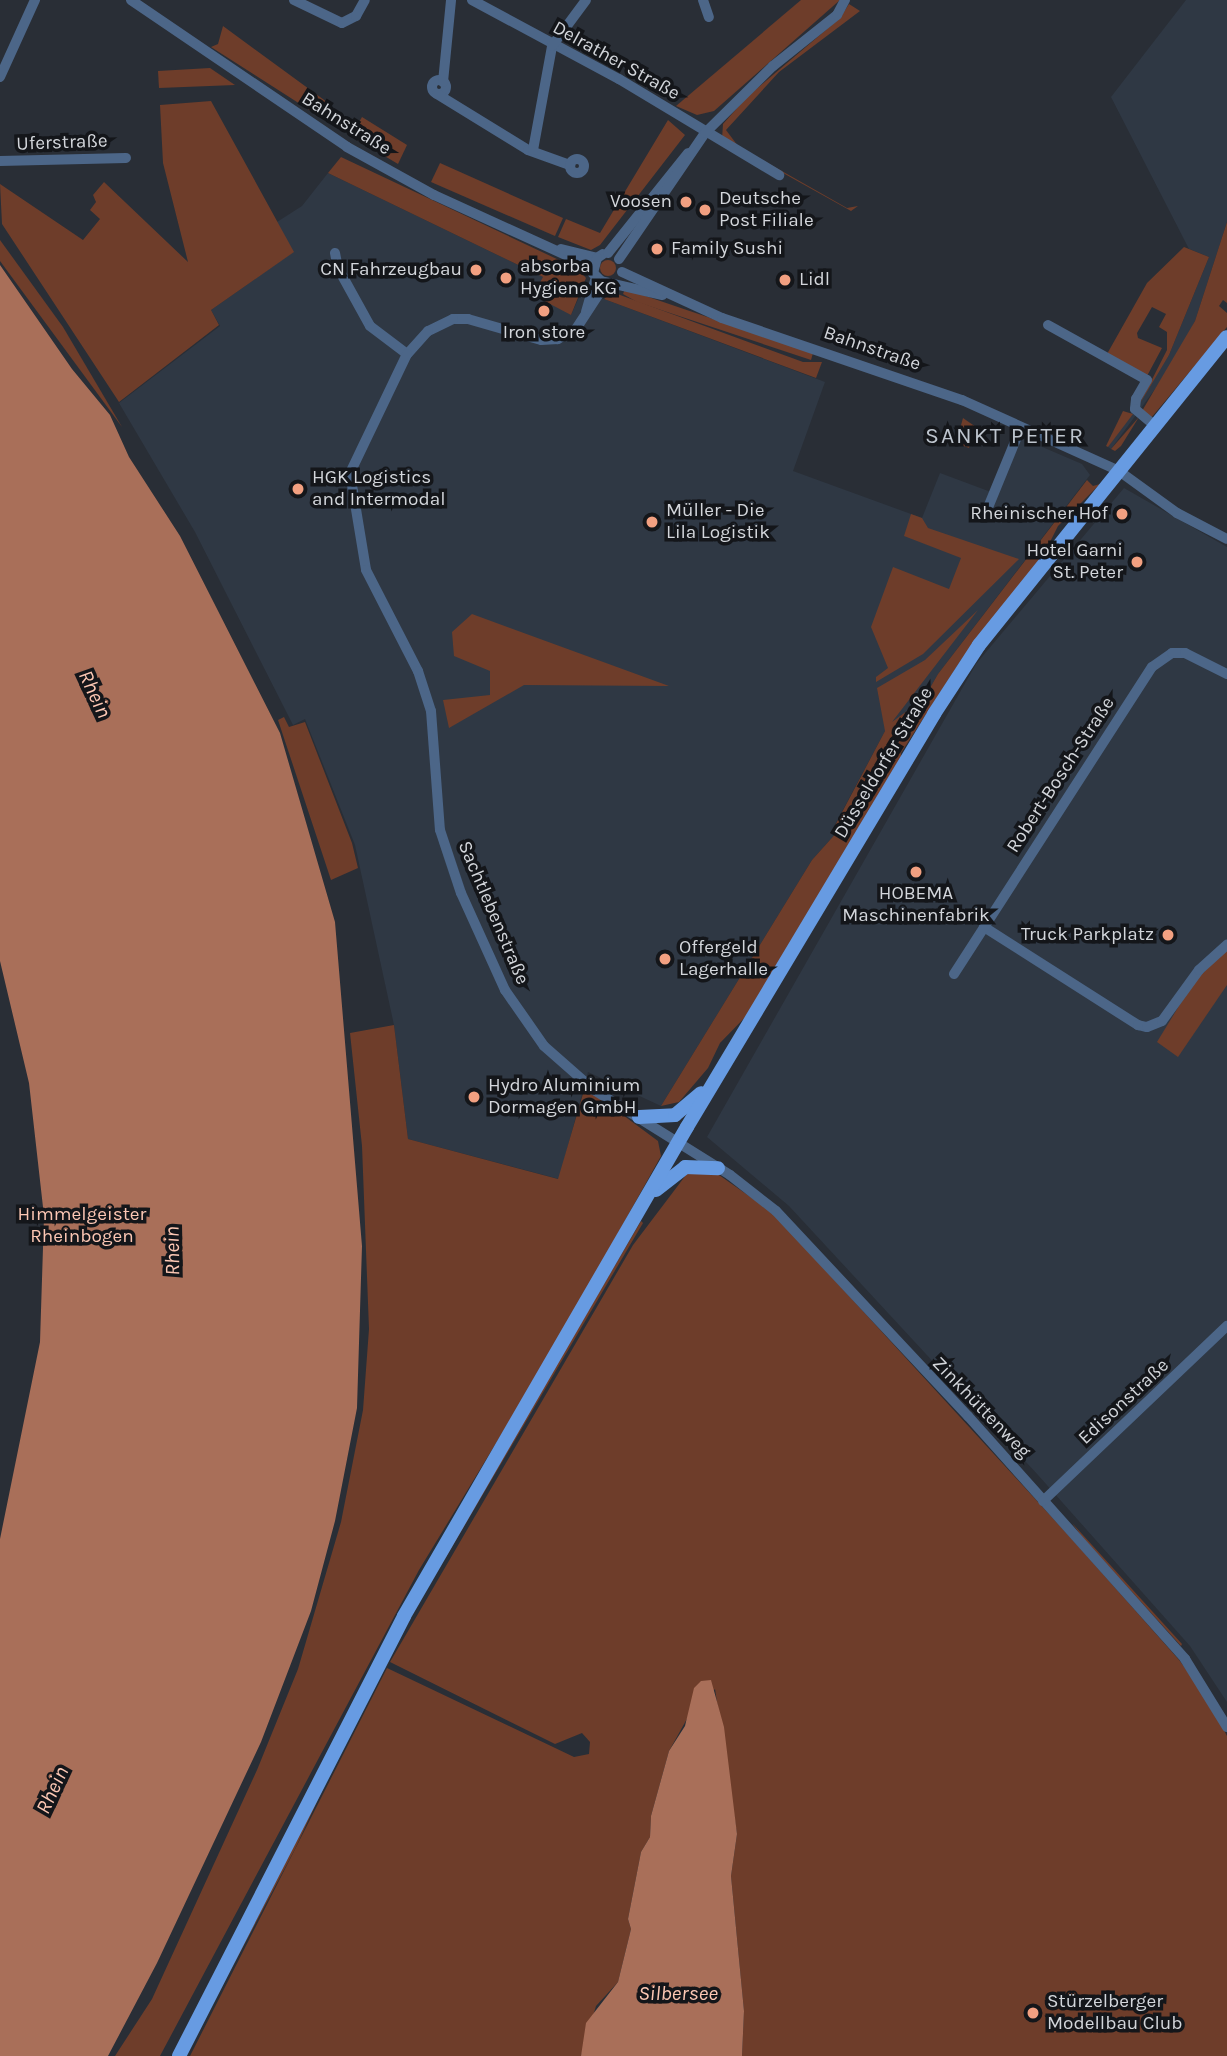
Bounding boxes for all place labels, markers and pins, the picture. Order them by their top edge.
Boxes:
place label: Deutsche Post Filiale [719,188,814,232]
place label: Voosen [610,191,672,213]
marker: Voosen [678,194,694,210]
marker: Deutsche Post Filiale [697,202,713,218]
place label: Family Sushi [671,238,783,260]
marker: Family Sushi [649,241,665,257]
place label: absorba Hygiene KG [520,256,617,300]
place label: CN Fahrzeugbau [320,259,462,281]
marker: CN Fahrzeugbau [468,262,484,278]
place label: Lidl [799,269,830,291]
marker: absorba Hygiene KG [498,270,514,286]
marker: Lidl [777,272,793,288]
marker: Iron store [536,303,552,319]
place label: Iron store [503,322,585,344]
place label: HGK Logistics and Intermodal [312,467,445,511]
marker: HGK Logistics and Intermodal [290,481,306,497]
place label: Müller - Die Lila Logistik [666,500,770,544]
place label: Rheinischer Hof [970,503,1108,525]
marker: Rheinischer Hof [1114,506,1130,522]
marker: Müller - Die Lila Logistik [644,514,660,530]
place label: Hotel Garni St. Peter [1026,540,1123,584]
marker: Hotel Garni St. Peter [1129,554,1145,570]
marker: HOBEMA Maschinenfabrik [908,864,924,880]
place label: HOBEMA Maschinenfabrik [842,883,990,927]
place label: Truck Parkplatz [1021,924,1154,946]
marker: Truck Parkplatz [1160,927,1176,943]
place label: Offergeld Lagerhalle [679,937,768,981]
marker: Offergeld Lagerhalle [657,951,673,967]
place label: Hydro Aluminium Dormagen GmbH [488,1075,640,1119]
marker: Hydro Aluminium Dormagen GmbH [466,1089,482,1105]
place label: Stürzelberger Modellbau Club [1047,1991,1183,2035]
marker: Stürzelberger Modellbau Club [1025,2005,1041,2021]

